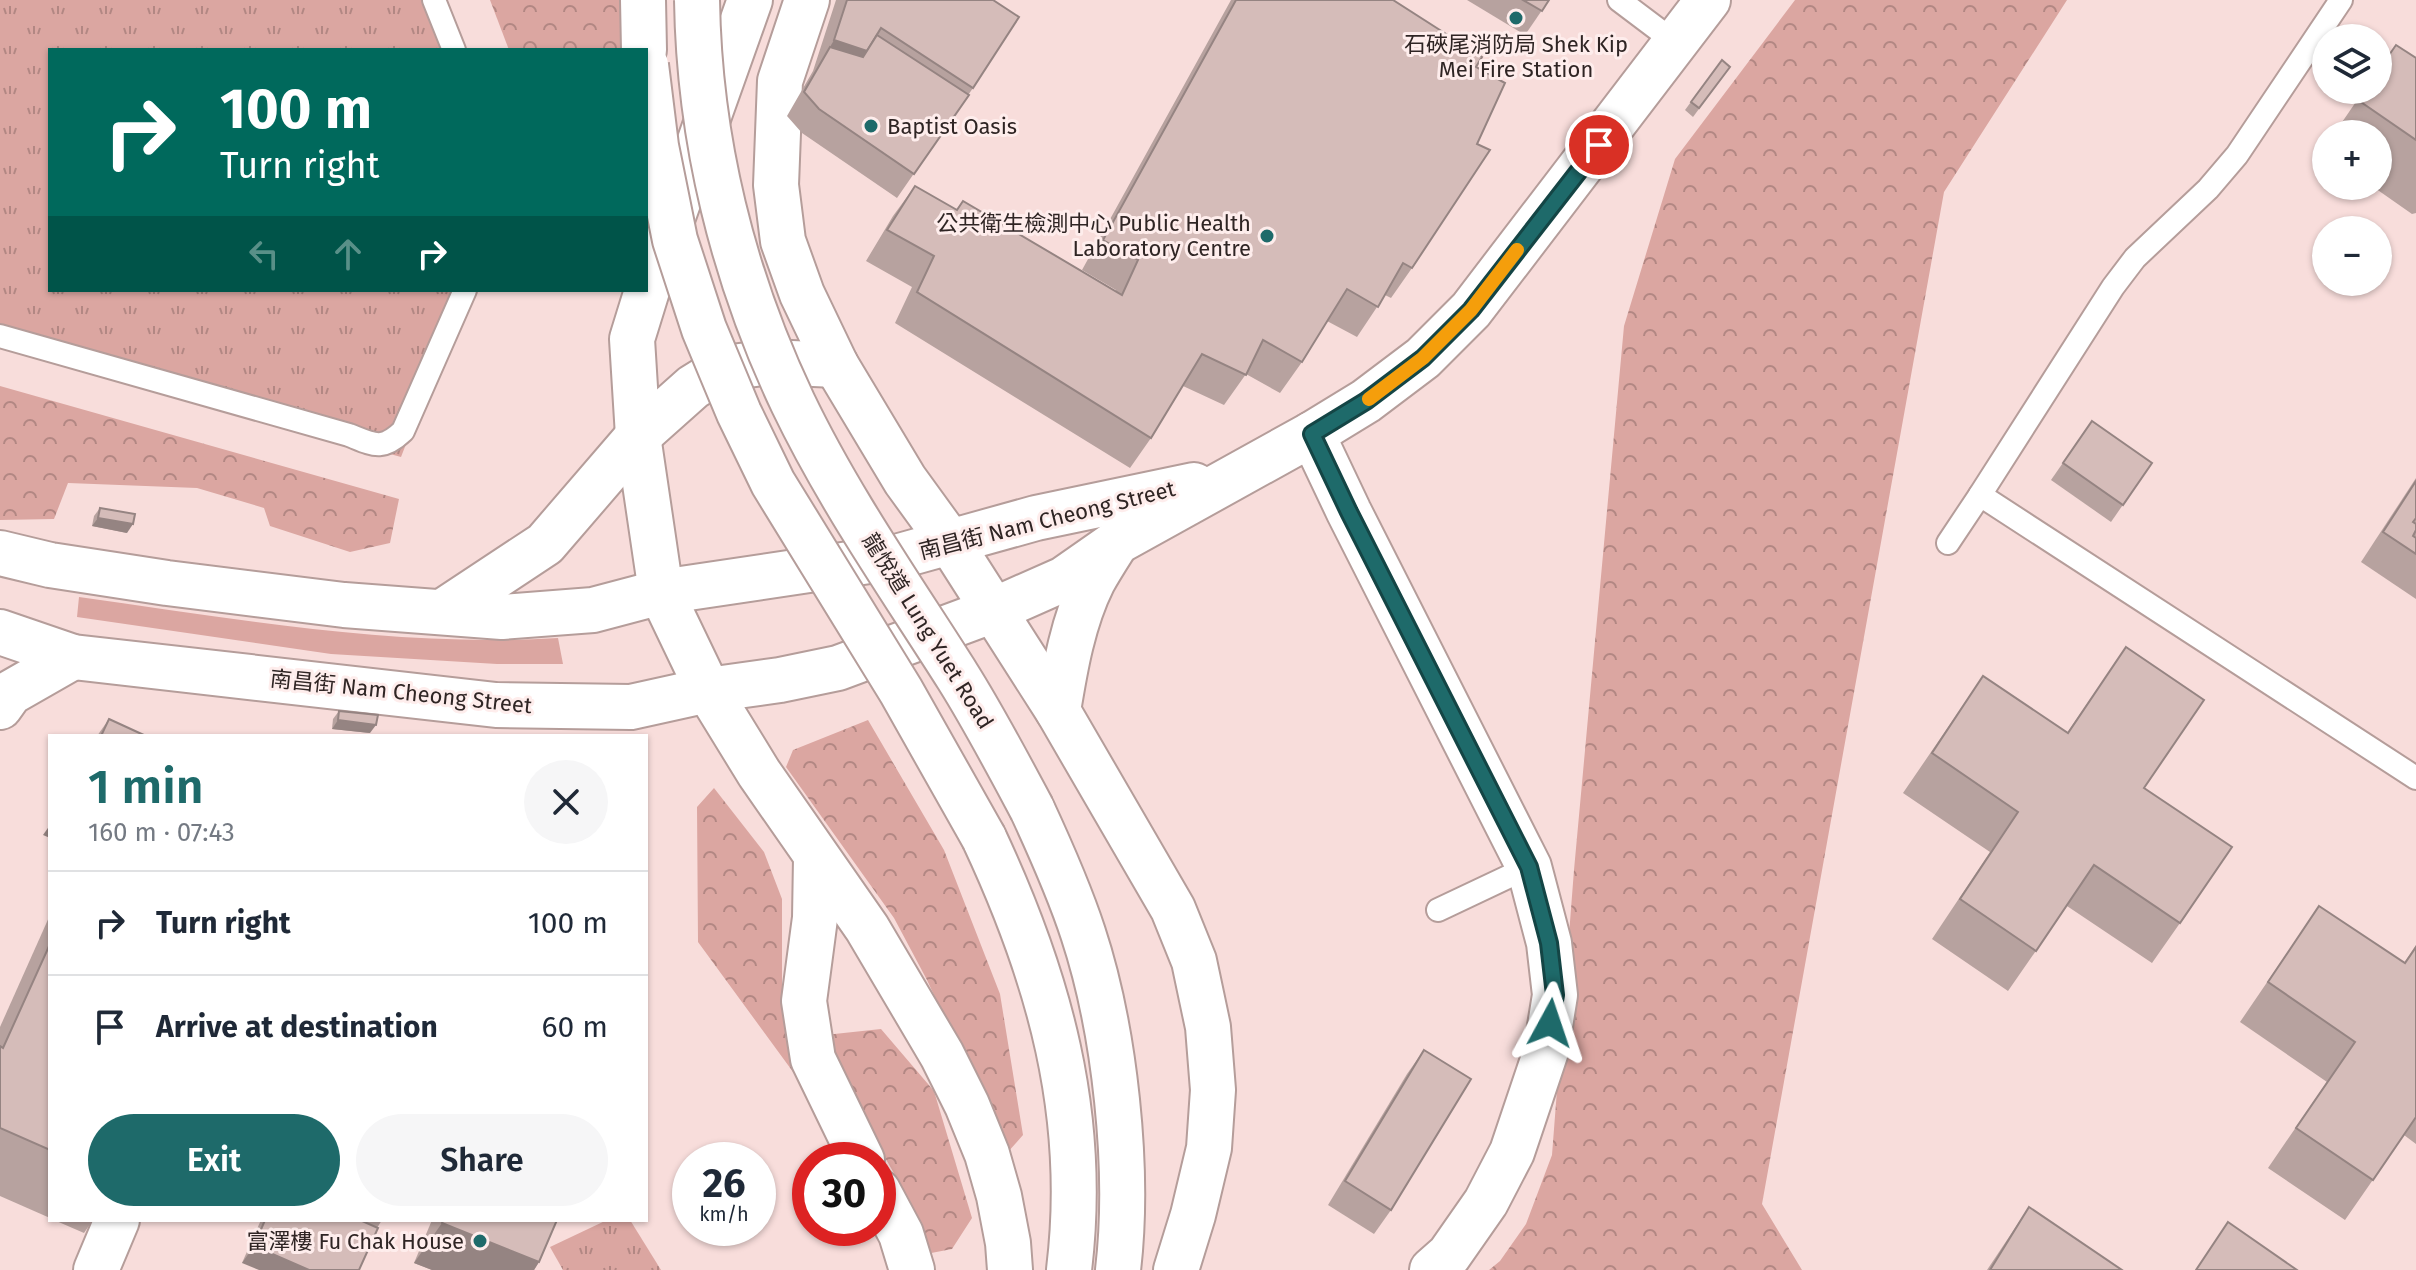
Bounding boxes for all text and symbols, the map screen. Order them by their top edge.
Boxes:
marker: 石硤尾消防局 Shek Kip Mei Fire Station [1507,9,1525,27]
map controls [2312,24,2392,296]
button: layers [2312,24,2392,104]
place label: 石硤尾消防局 Shek Kip Mei Fire Station [1404,31,1628,83]
text: 100 m [220,76,372,143]
icon: right [88,80,192,184]
pin [1565,111,1633,179]
place label: Baptist Oasis [887,113,1017,140]
marker: Baptist Oasis [862,117,880,135]
button: + [2312,120,2392,200]
icon: arrive [1577,123,1621,167]
text: Turn right [220,144,380,188]
place label: 公共衛生檢測中心 Public Health Laboratory Centre [936,210,1251,262]
button: − [2312,216,2392,296]
marker: 公共衛生檢測中心 Public Health Laboratory Centre [1258,227,1276,245]
icon: left [242,232,286,276]
icon: ahead [326,232,370,276]
icon: right [410,232,454,276]
street label: 南昌街 Nam Cheong Street [916,475,1178,565]
street label: 龍悅道 Lung Yuet Road [857,528,999,734]
street label: 南昌街 Nam Cheong Street [269,665,533,719]
text: 1 min [88,758,204,816]
button: close [524,760,608,844]
text: 160 m · 07:43 [88,817,235,848]
icon: right [88,901,132,945]
text: Turn right [156,905,291,941]
text: 100 m [528,905,608,941]
position arrow [1508,981,1592,1065]
icon: arrive [88,1005,132,1049]
text: Arrive at destination [156,1009,438,1045]
text: 60 m [542,1009,608,1045]
button: Exit [88,1114,340,1206]
button: Share [356,1114,608,1206]
speed limit sign: 30 [792,1142,896,1246]
text: 26 [702,1160,746,1208]
text: km/h [699,1202,749,1226]
place label: 富澤樓 Fu Chak House [247,1228,464,1255]
marker: 富澤樓 Fu Chak House [471,1232,489,1250]

